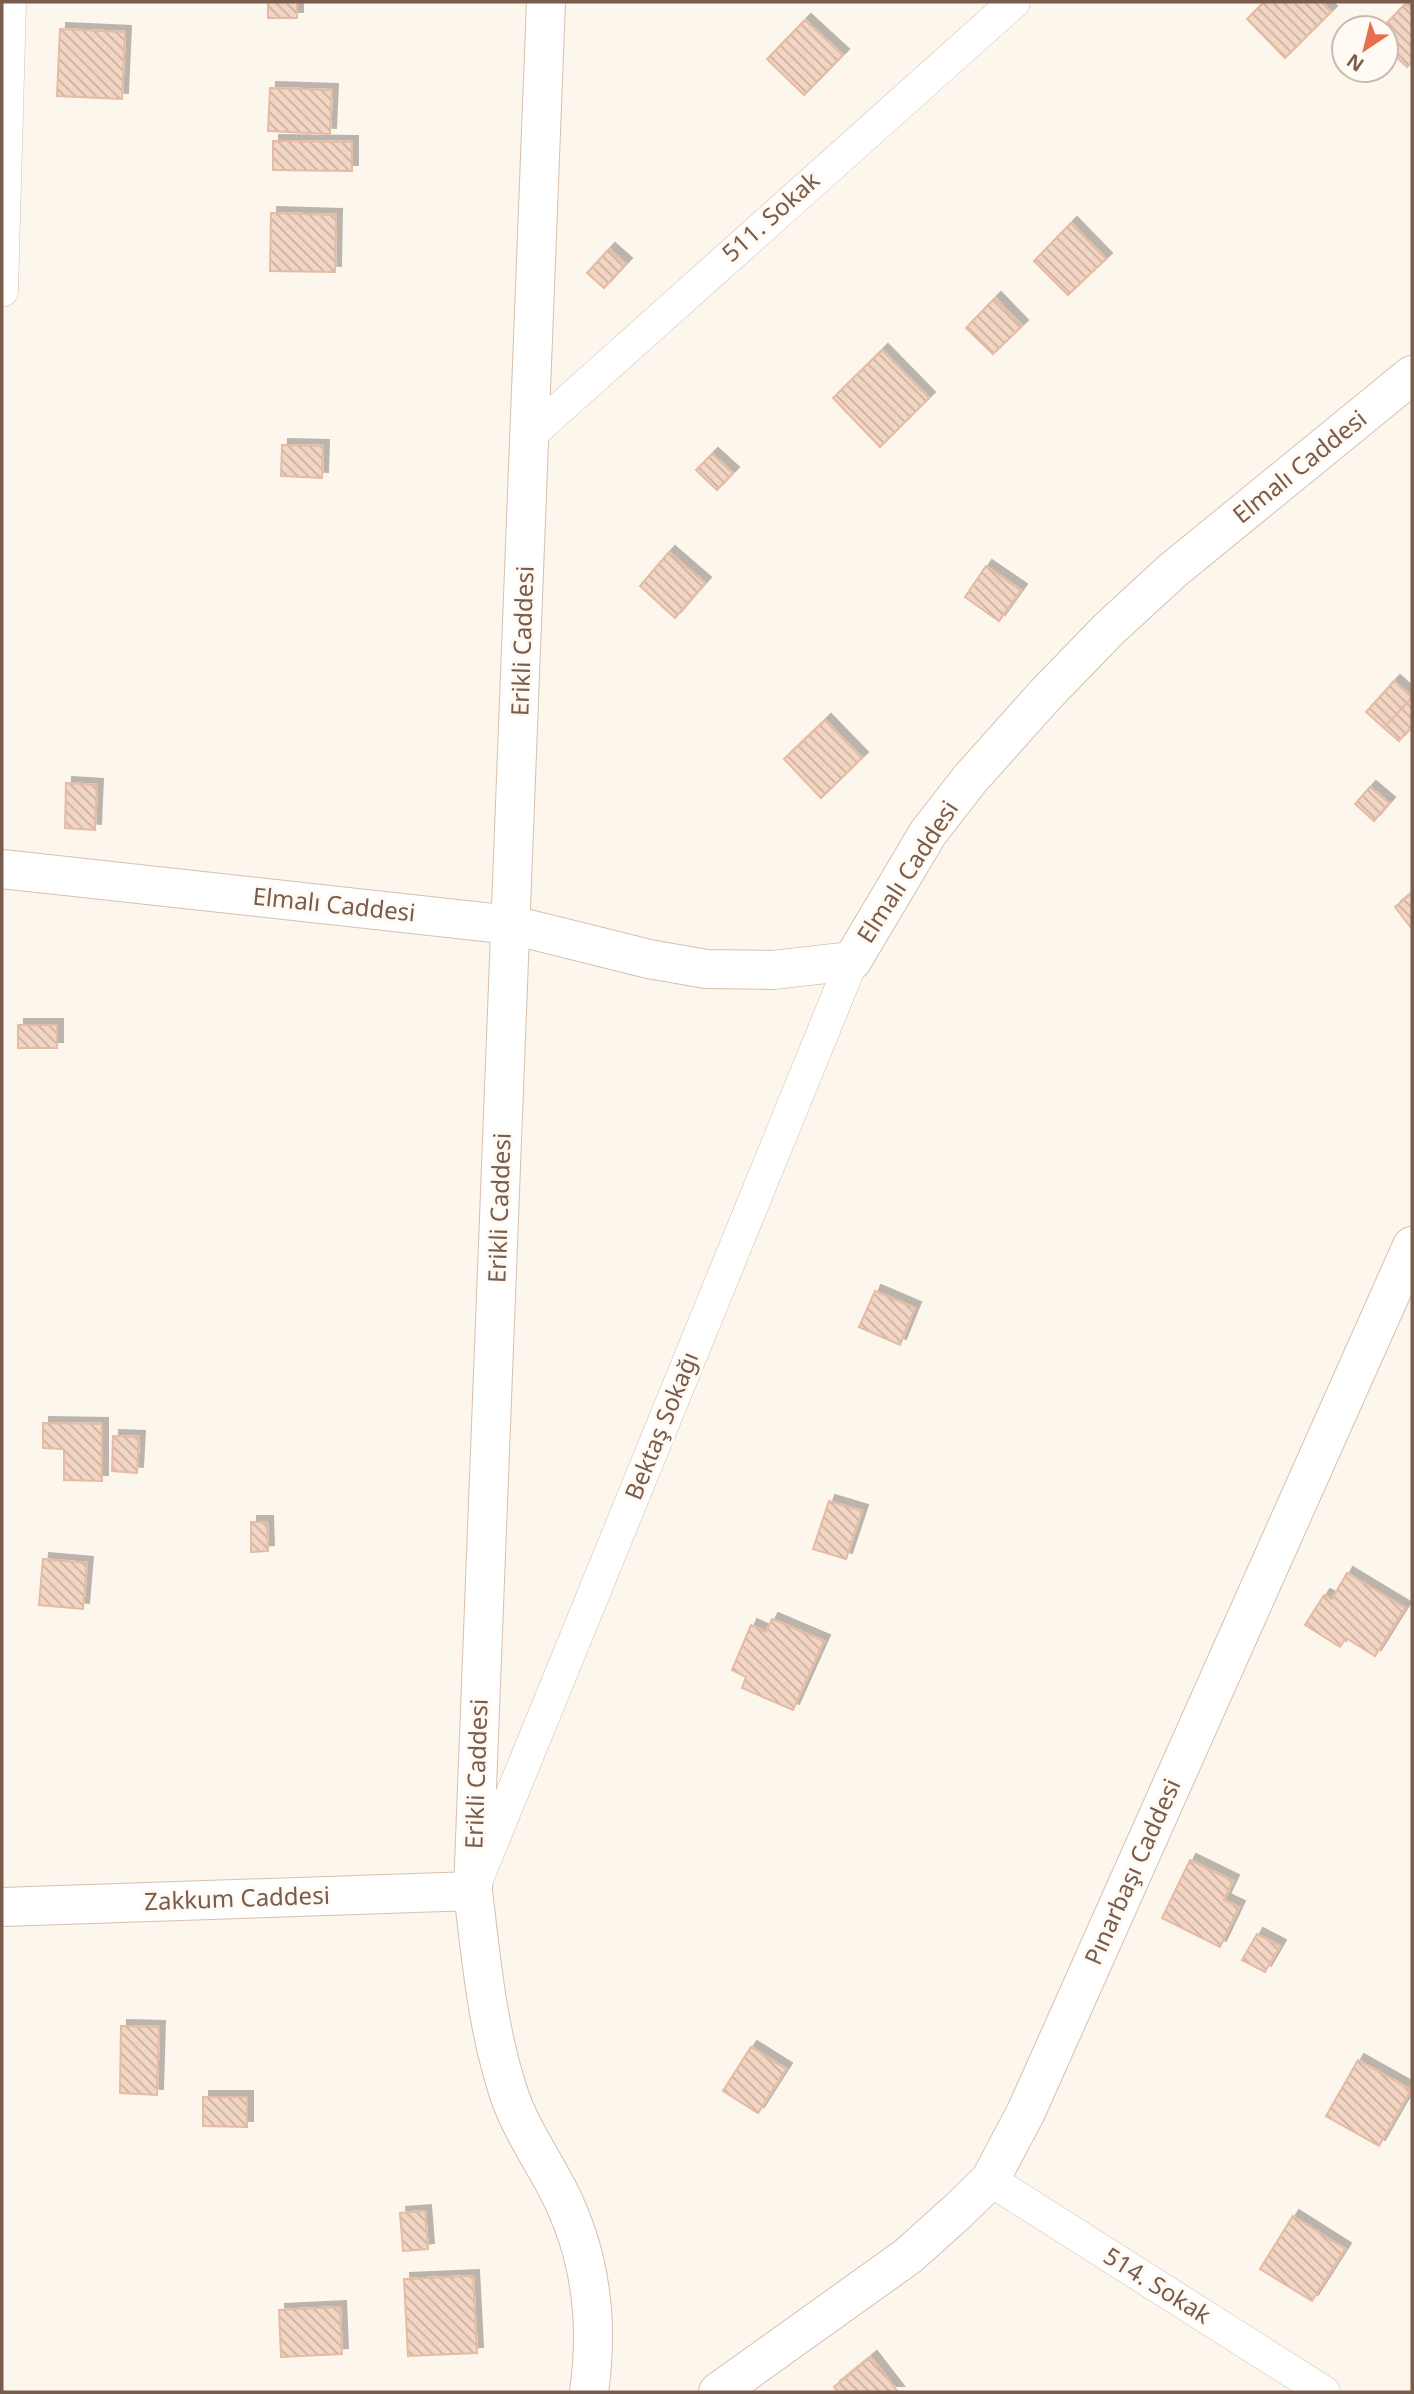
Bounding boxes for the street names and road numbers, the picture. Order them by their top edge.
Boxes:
street label: 511. Sokak [714,163,826,269]
street label: Elmalı Caddesi [1225,402,1373,530]
street label: Erikli Caddesi [502,565,541,717]
street label: Elmalı Caddesi [848,794,965,949]
street label: Elmalı Caddesi [251,879,417,928]
street label: Erikli Caddesi [479,1132,518,1284]
street label: Bektaş Sokağı [616,1347,705,1504]
street label: Erikli Caddesi [456,1698,495,1850]
street label: Pınarbaşı Caddesi [1076,1773,1187,1970]
street label: Zakkum Caddesi [144,1878,330,1917]
street label: 514. Sokak [1098,2239,1218,2331]

